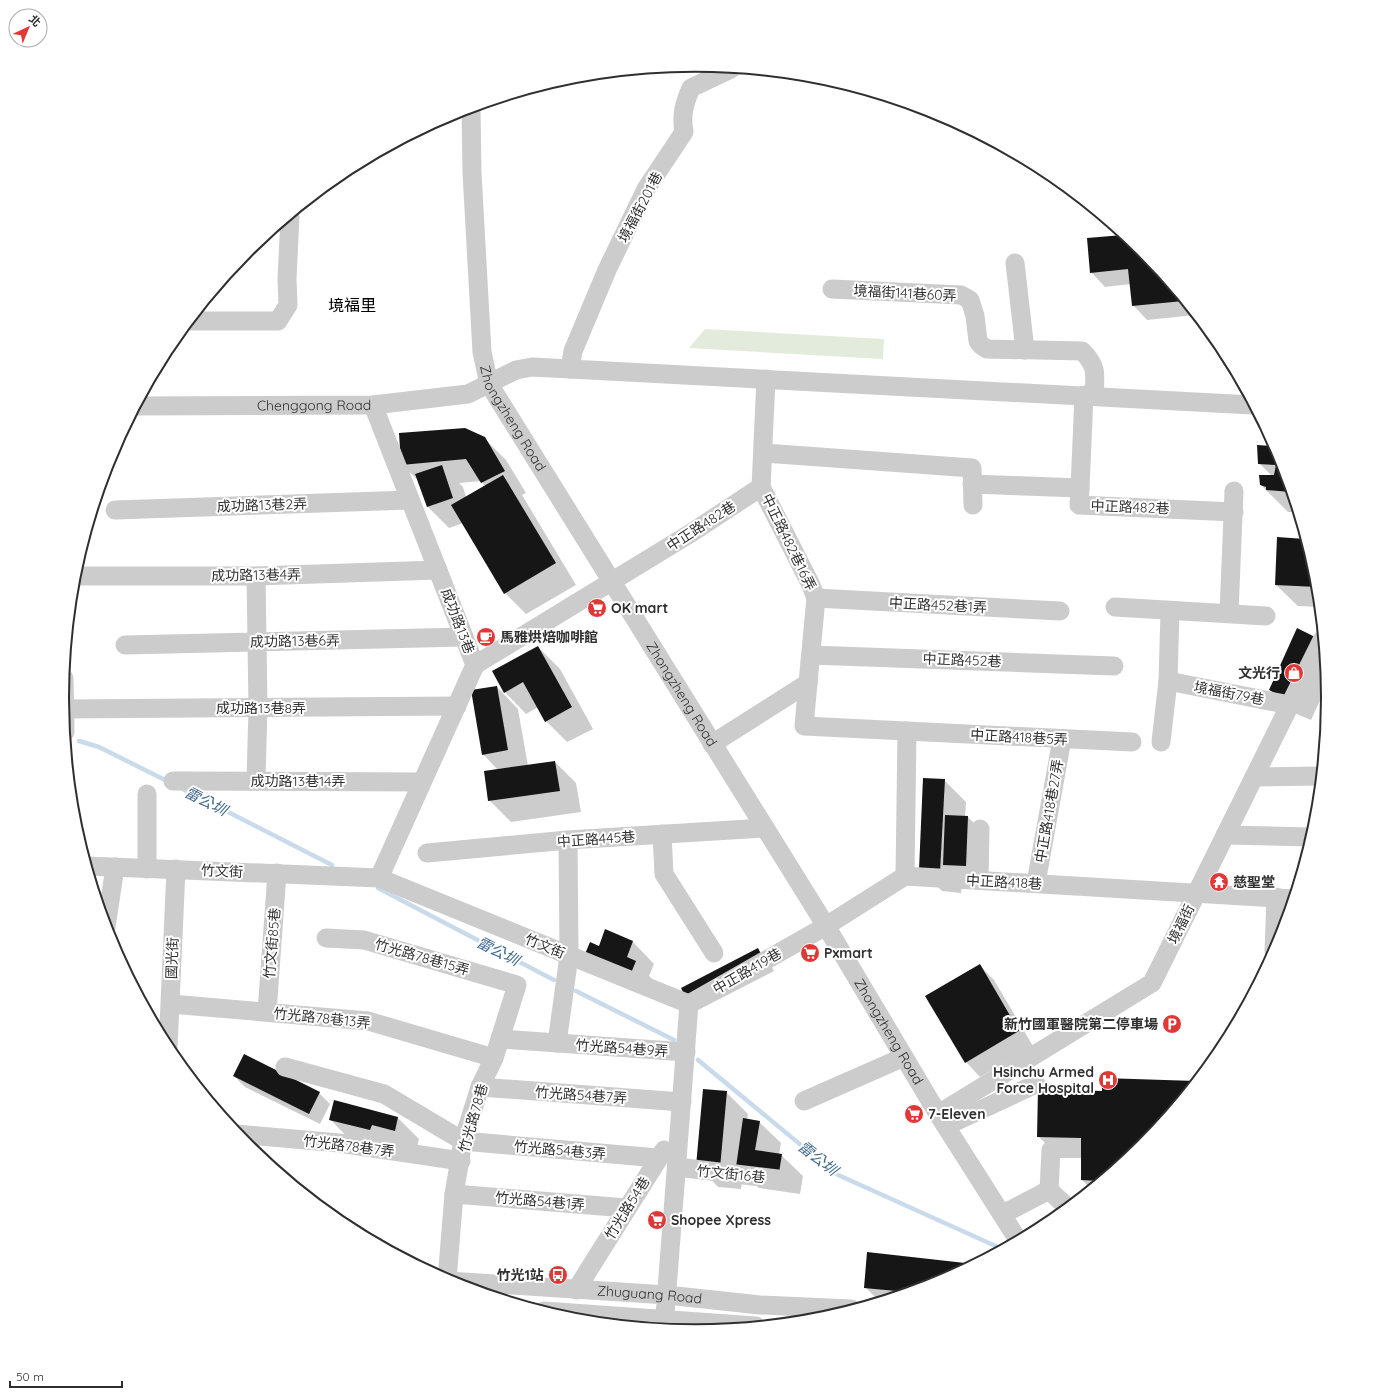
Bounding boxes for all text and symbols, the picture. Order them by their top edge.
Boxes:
north arrow [8,8,48,48]
text: 北 [26,12,44,30]
street label: 境福街201巷 [614,169,666,245]
street label: 境福街141巷60弄 [853,281,957,305]
district label: 境福里 [328,295,376,315]
street label: Zhongzheng Road [476,363,550,475]
street label: Chenggong Road [257,396,371,414]
street label: 中正路482巷16弄 [758,491,820,593]
street label: 成功路13巷2弄 [217,494,307,516]
street label: 中正路482巷 [663,497,739,555]
street label: 中正路482巷 [1090,497,1170,517]
street label: 成功路13巷4弄 [211,565,301,585]
street label: 成功路13巷 [437,586,479,656]
street label: 中正路452巷1弄 [889,593,987,617]
supermarket icon: OK mart [586,597,608,619]
place label: OK mart [611,599,668,617]
cafe icon: 馬雅烘焙咖啡館 [475,626,497,648]
place label: 馬雅烘焙咖啡館 [500,628,598,646]
street label: 成功路13巷6弄 [250,631,340,651]
street label: Zhongzheng Road [642,638,721,750]
street label: 中正路452巷 [922,650,1002,670]
shop icon: 文光行 [1283,662,1305,684]
place label: 文光行 [1238,664,1280,682]
street label: 境福街79巷 [1192,677,1266,709]
street label: 成功路13巷8弄 [216,699,306,717]
street label: 中正路418巷5弄 [970,725,1068,749]
street label: 中正路418巷27弄 [1031,758,1067,864]
street label: 成功路13巷14弄 [251,772,345,790]
water label: 雷公圳 [182,782,232,821]
street label: 中正路445巷 [556,827,636,851]
street label: 竹文街 [201,861,243,881]
street label: 中正路418巷 [966,871,1042,893]
temple icon: 慈聖堂 [1208,871,1230,893]
place label: 慈聖堂 [1233,873,1275,891]
street label: 境福街 [1164,901,1198,947]
street label: 竹文街85巷 [260,907,284,979]
street label: 竹文街 [522,930,568,962]
water label: 雷公圳 [474,932,524,971]
street label: 竹光路78巷15弄 [373,935,471,979]
street label: 國光街 [162,937,182,979]
supermarket icon: Pxmart [799,942,821,964]
street label: 中正路419巷 [709,944,785,998]
place label: Pxmart [824,944,873,962]
street label: Zhongzheng Road [850,975,927,1088]
street label: 竹光路78巷13弄 [273,1004,371,1032]
parking icon: 新竹國軍醫院第二停車場 [1161,1013,1183,1035]
place label: 新竹國軍醫院第二停車場 [1004,1015,1158,1033]
street label: 竹光路54巷9弄 [575,1036,669,1060]
place label: Hsinchu Armed Force Hospital [993,1063,1094,1097]
hospital icon: Hsinchu Armed Force Hospital [1097,1069,1119,1091]
street label: 竹光路78巷 [455,1082,491,1154]
street label: 竹光路54巷7弄 [534,1083,628,1107]
supermarket icon: 7-Eleven [903,1103,925,1125]
place label: 7-Eleven [928,1105,985,1123]
street label: 竹光路78巷7弄 [302,1131,396,1161]
street label: 竹光路54巷3弄 [513,1137,607,1163]
water label: 雷公圳 [794,1137,843,1181]
street label: 竹文街16巷 [696,1161,766,1187]
street label: 竹光路54巷 [601,1173,653,1243]
street label: 竹光路54巷1弄 [494,1188,586,1214]
supermarket icon: Shopee Xpress [646,1209,668,1231]
place label: Shopee Xpress [671,1211,771,1229]
bus stop icon: 竹光1站 [547,1264,569,1286]
place label: 竹光1站 [497,1266,544,1284]
street label: Zhuguang Road [596,1282,703,1308]
scale bar [10,1363,122,1389]
text: 50 m [16,1369,44,1384]

